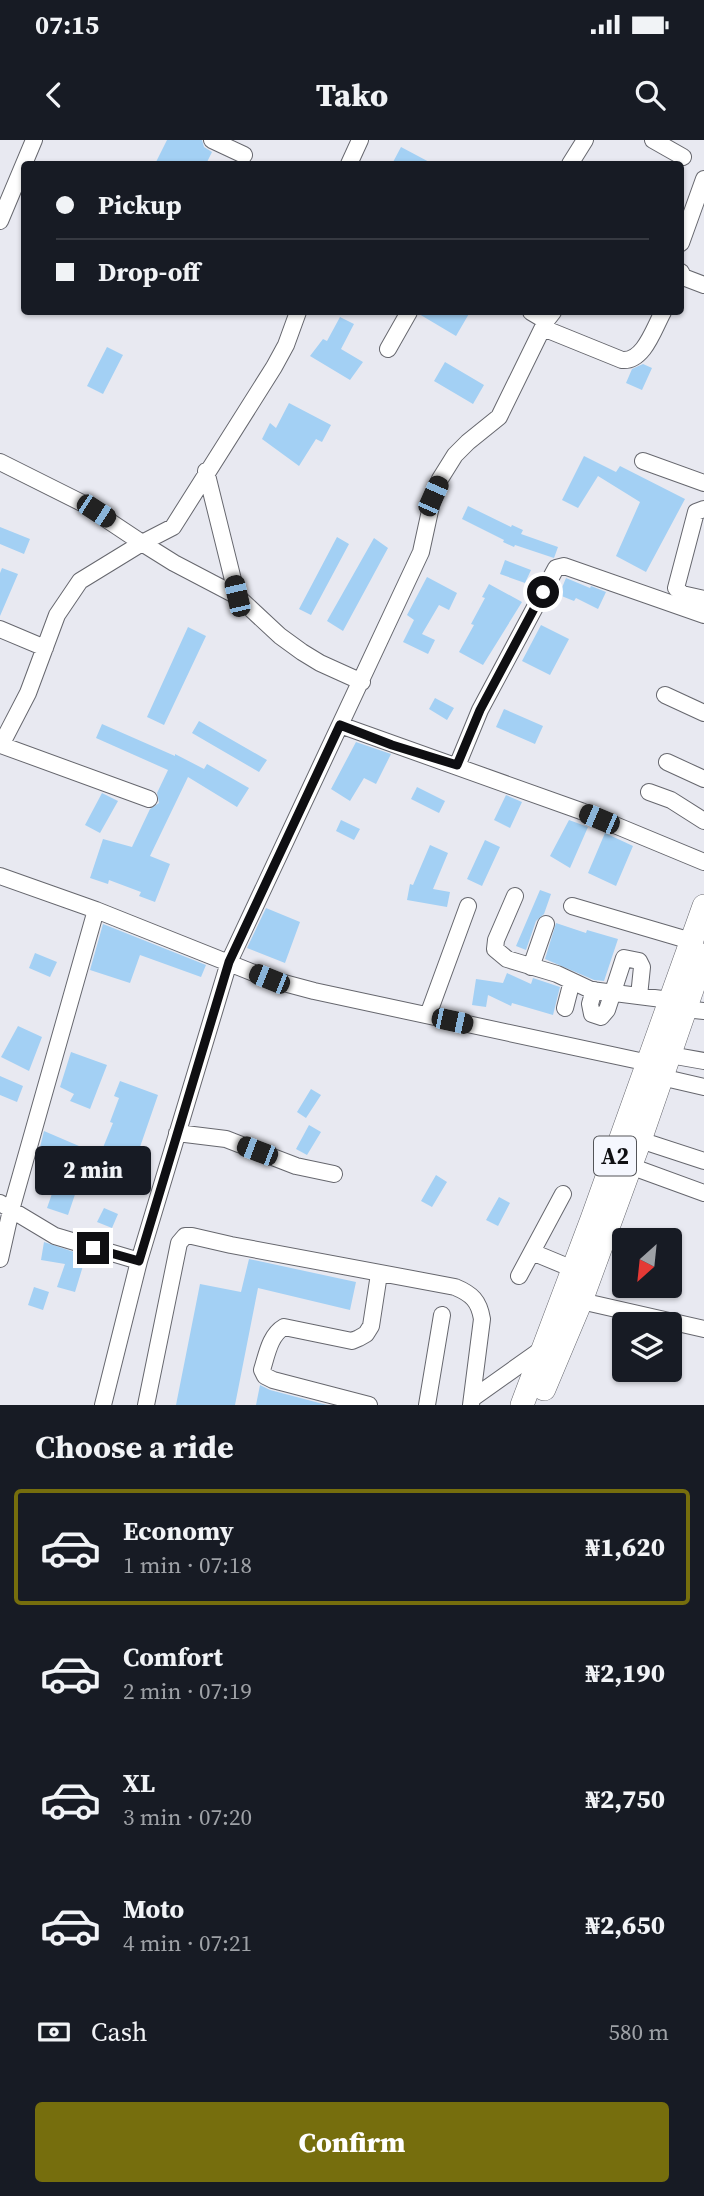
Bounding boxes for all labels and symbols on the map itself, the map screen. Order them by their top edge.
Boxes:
car [415,473,452,519]
car [73,491,120,531]
car [223,573,252,619]
route start [527,576,559,608]
car [576,801,623,837]
car [246,961,293,997]
car [430,1006,475,1036]
car [234,1134,281,1168]
road number: A2 [594,1136,636,1176]
callout: 2 min [35,1146,151,1196]
north arrow [612,1228,682,1298]
route end [77,1232,109,1264]

